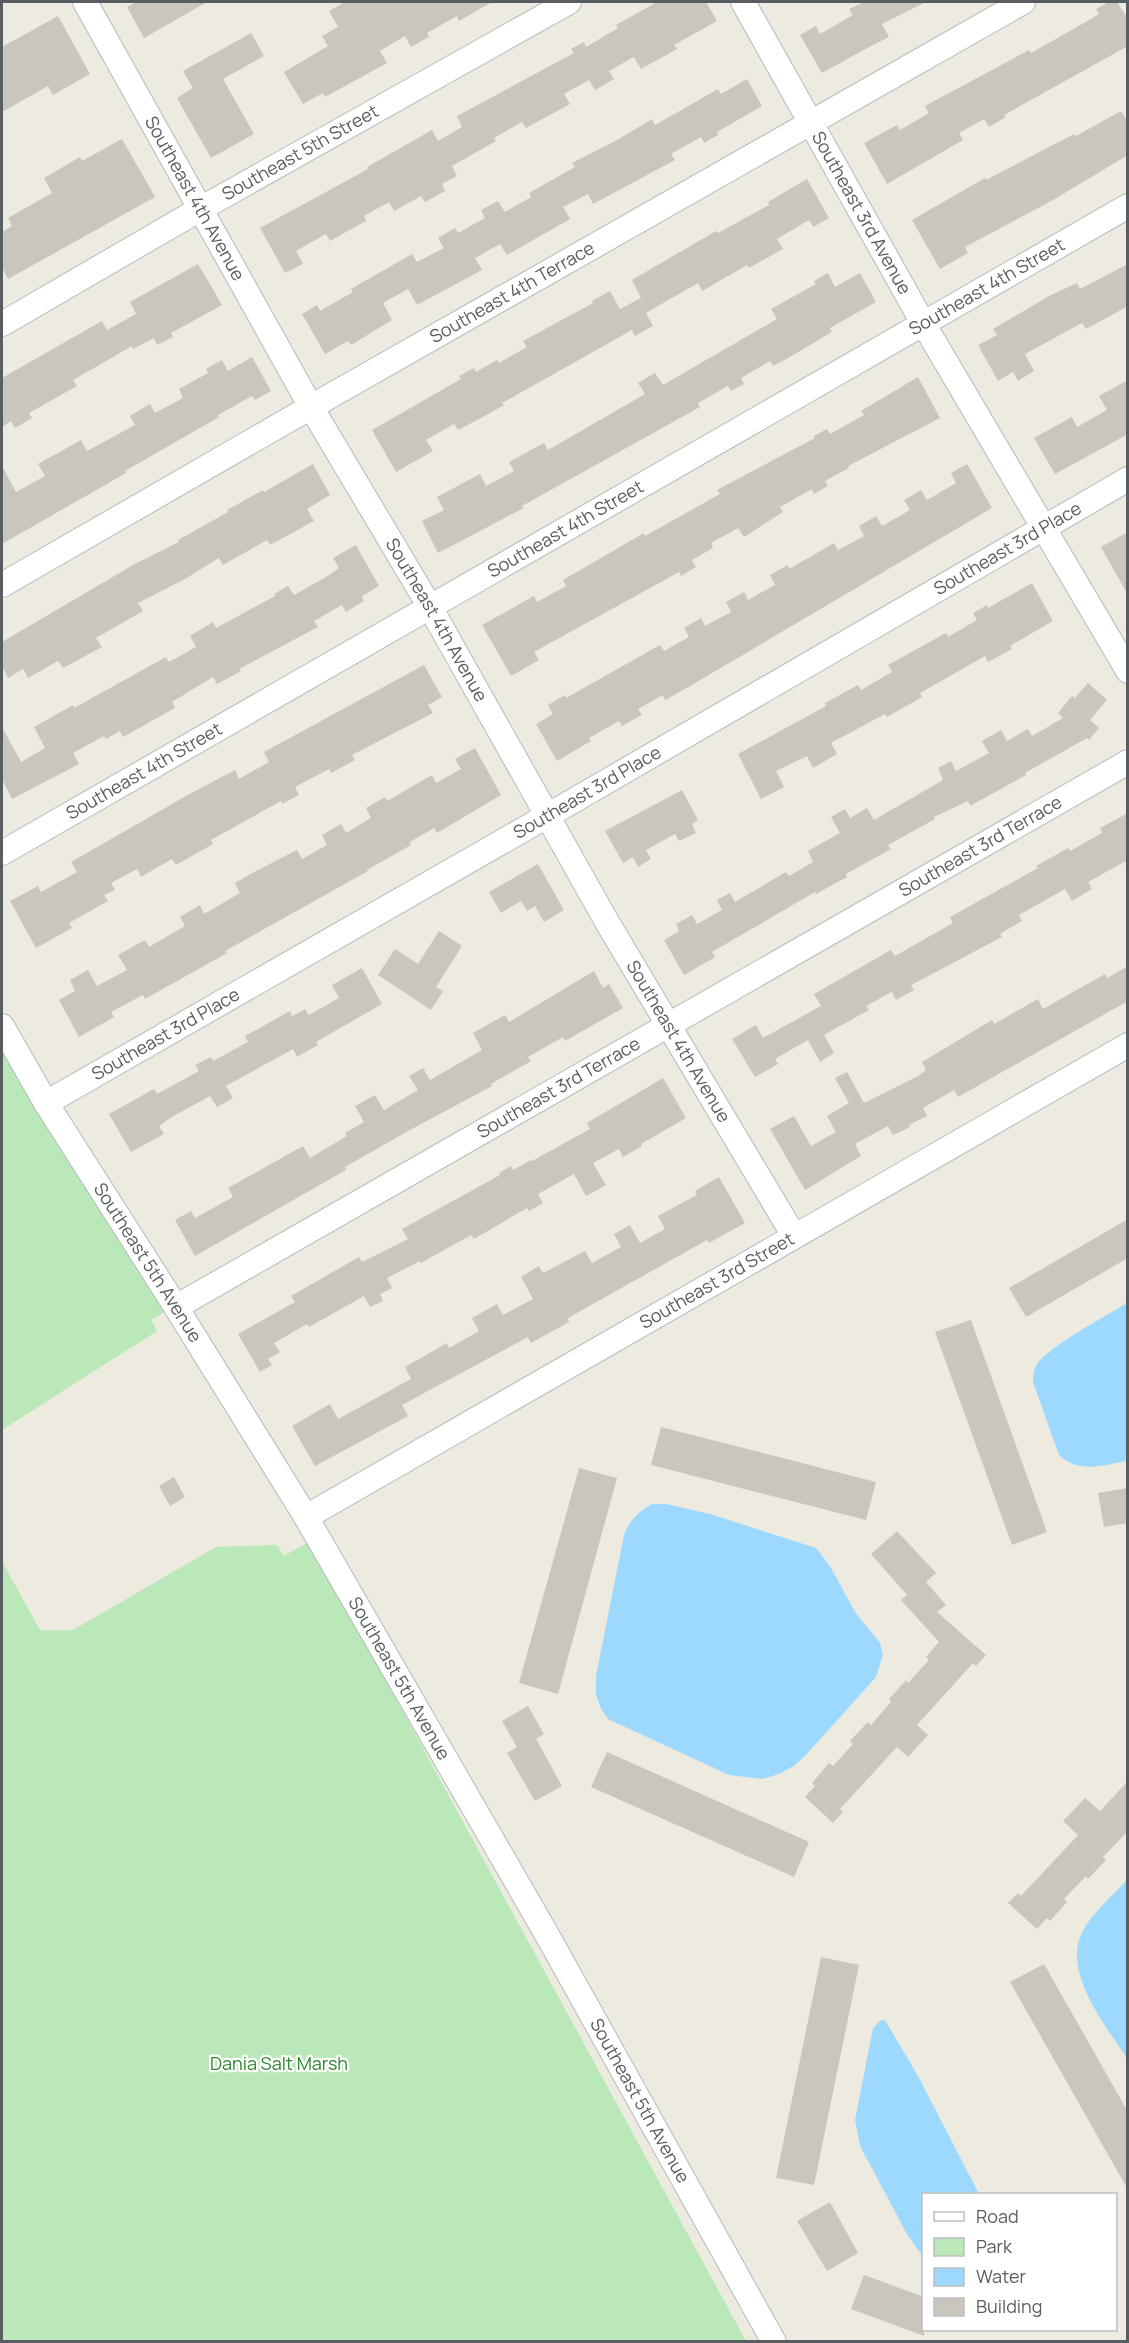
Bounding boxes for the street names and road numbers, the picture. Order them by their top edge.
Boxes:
street label: Southeast 5th Street [217,98,382,205]
street label: Southeast 4th Avenue [140,111,251,285]
street label: Southeast 3rd Avenue [807,127,918,298]
street label: Southeast 4th Street [904,232,1069,340]
street label: Southeast 4th Terrace [425,235,598,348]
street label: Southeast 4th Street [483,474,647,583]
street label: Southeast 3rd Place [929,496,1085,600]
street label: Southeast 4th Avenue [381,533,494,706]
street label: Southeast 4th Street [61,716,226,825]
street label: Southeast 3rd Place [509,739,665,844]
street label: Southeast 3rd Terrace [894,789,1066,902]
street label: Southeast 4th Avenue [621,955,737,1127]
street label: Southeast 3rd Place [87,982,244,1085]
street label: Southeast 3rd Terrace [472,1031,644,1143]
street label: Southeast 5th Avenue [89,1178,208,1347]
street label: Southeast 3rd Street [635,1226,798,1334]
street label: Southeast 5th Avenue [344,1592,457,1764]
street label: Southeast 5th Avenue [585,2014,696,2187]

